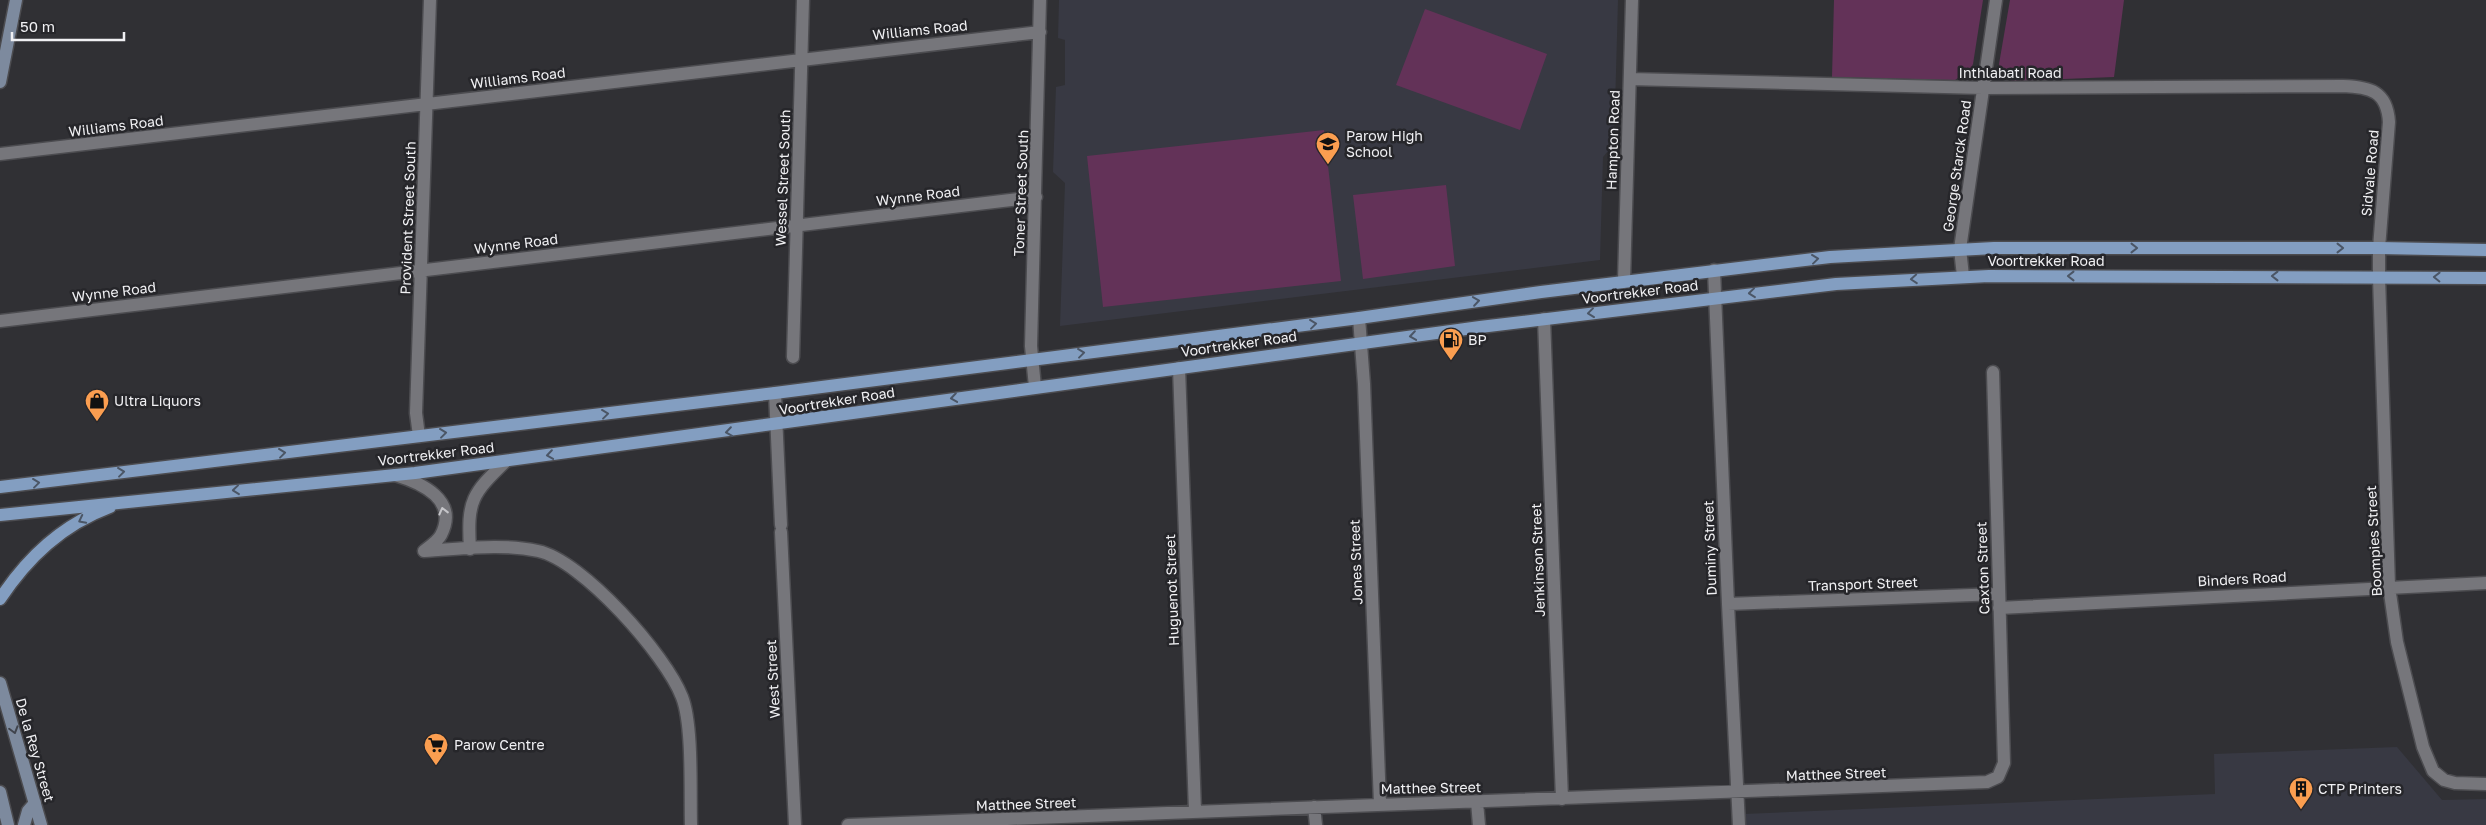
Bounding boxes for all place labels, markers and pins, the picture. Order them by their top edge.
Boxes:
place label: Parow High School [1346,127,1423,160]
school or university icon: Parow High School [1315,131,1341,165]
fuel station icon: BP [1438,327,1464,361]
place label: BP [1468,331,1487,348]
shop icon: Ultra Liquors [84,388,110,422]
place label: Ultra Liquors [114,392,201,409]
supermarket icon: Parow Centre [423,732,449,766]
place label: Parow Centre [454,736,545,753]
building icon: CTP Printers [2288,776,2314,810]
place label: CTP Printers [2318,780,2402,797]

